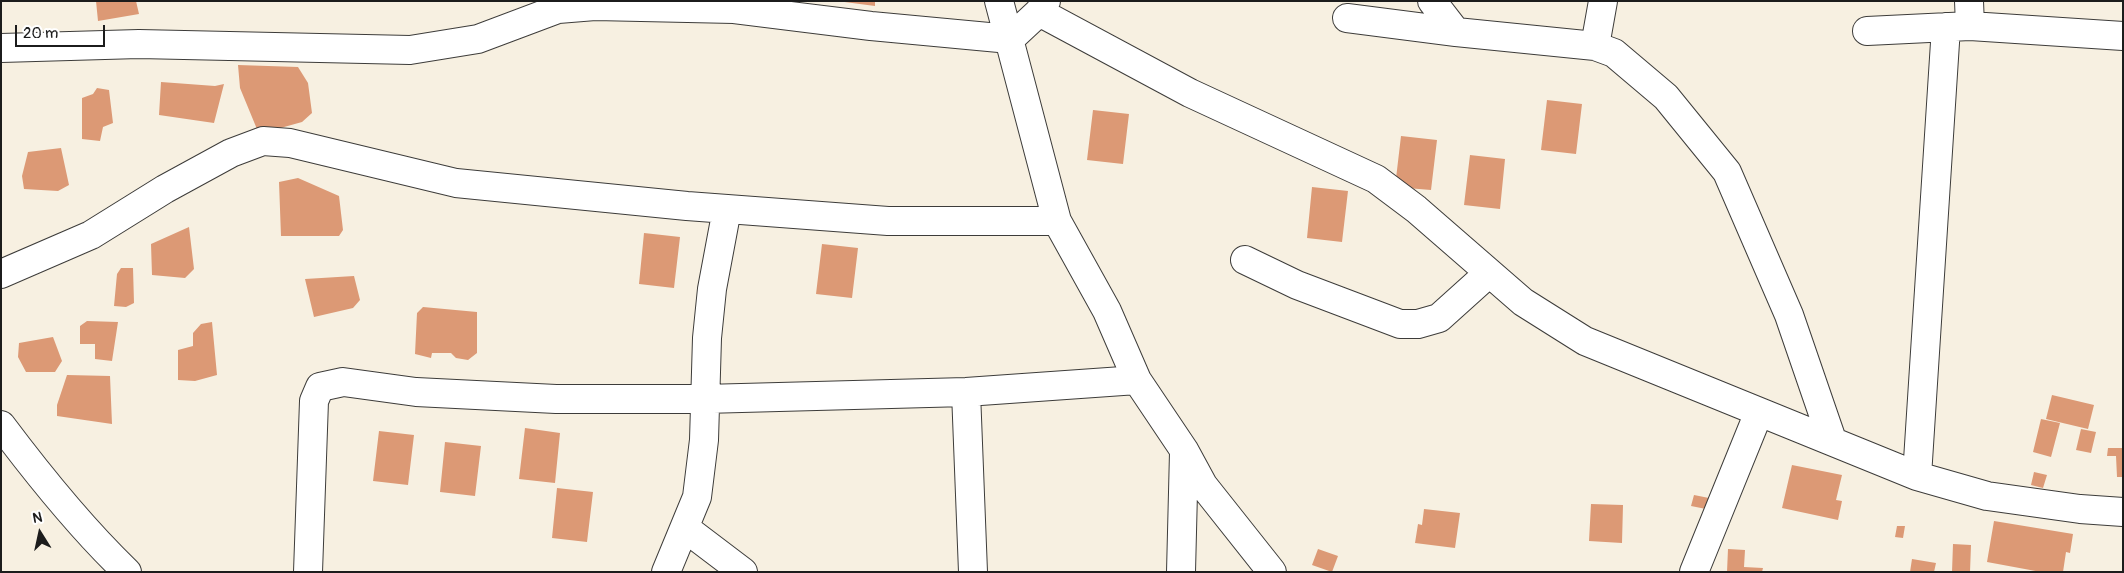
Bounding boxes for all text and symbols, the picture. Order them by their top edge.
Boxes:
scale bar [18,15,108,47]
text: 20 m [23,24,58,43]
north arrow [15,508,65,558]
text: N [31,509,43,527]

